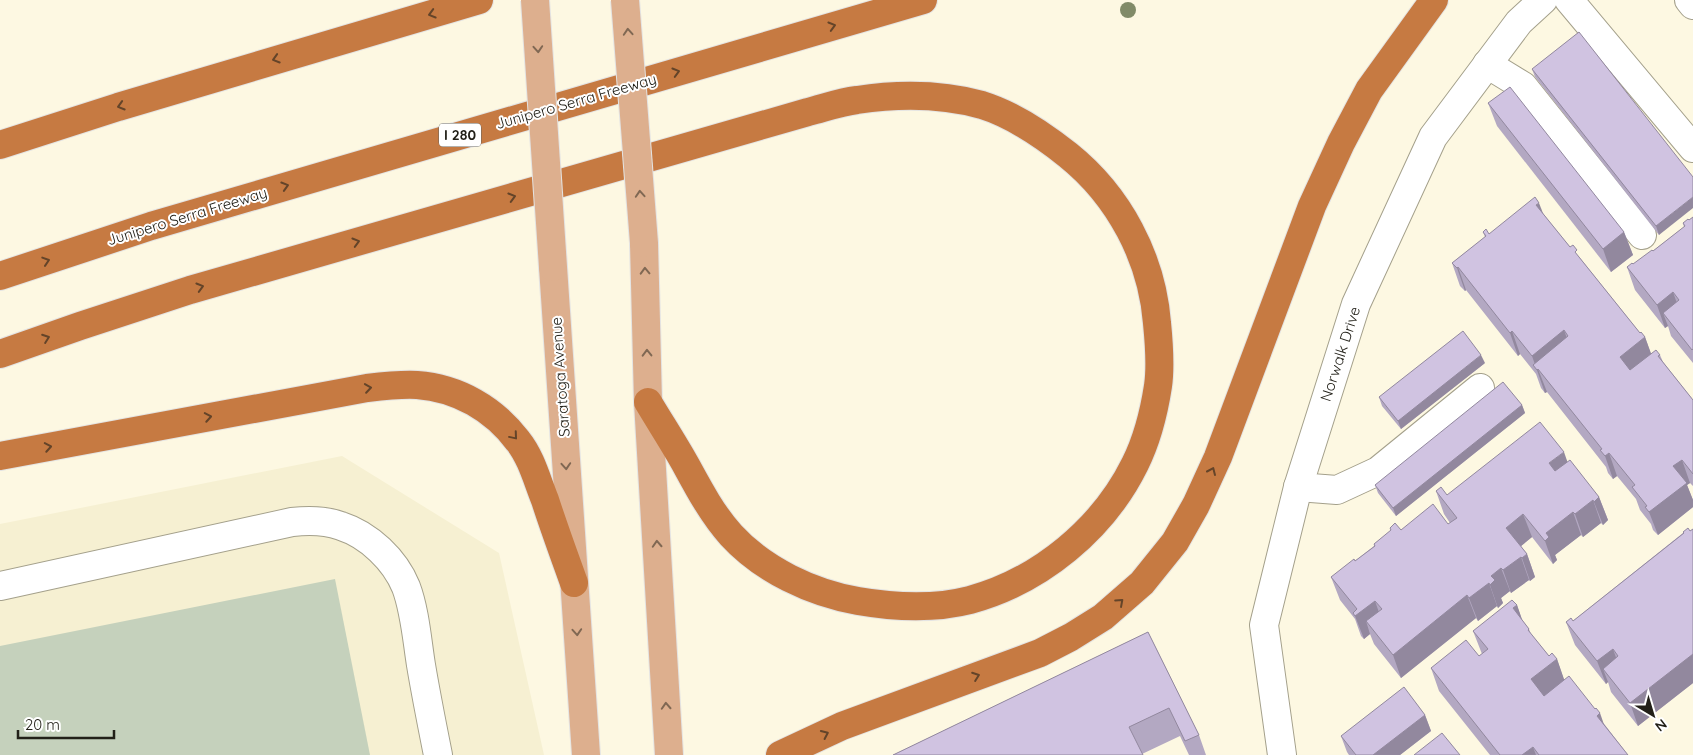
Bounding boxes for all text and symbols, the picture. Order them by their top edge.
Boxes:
one-way arrow [429,8,437,18]
one-way arrow [827,22,836,32]
one-way arrow [622,28,633,36]
one-way arrow [532,45,543,53]
one-way arrow [273,54,281,64]
one-way arrow [672,67,680,78]
street label: Junipero Serra Freeway [493,69,659,133]
one-way arrow [117,100,125,110]
road number: I 280 [439,124,481,146]
one-way arrow [280,182,289,192]
street label: Junipero Serra Freeway [105,183,269,249]
one-way arrow [635,190,646,198]
one-way arrow [508,192,517,203]
one-way arrow [352,238,360,248]
one-way arrow [42,257,50,267]
one-way arrow [639,267,650,275]
one-way arrow [196,283,204,293]
street label: Norwalk Drive [1316,304,1364,404]
street label: Saratoga Avenue [546,316,574,438]
one-way arrow [41,334,50,344]
one-way arrow [642,349,652,357]
one-way arrow [364,383,372,394]
one-way arrow [203,413,212,423]
one-way arrow [508,430,517,439]
one-way arrow [44,442,52,452]
one-way arrow [561,462,572,470]
one-way arrow [1206,467,1216,476]
one-way arrow [651,540,662,548]
one-way arrow [1114,599,1123,608]
one-way arrow [572,628,583,636]
one-way arrow [972,672,980,682]
north arrow [1628,690,1678,740]
one-way arrow [661,702,672,710]
scale bar [18,708,114,740]
text: 20 m [25,715,60,734]
text: N [1651,715,1671,736]
one-way arrow [819,731,828,741]

